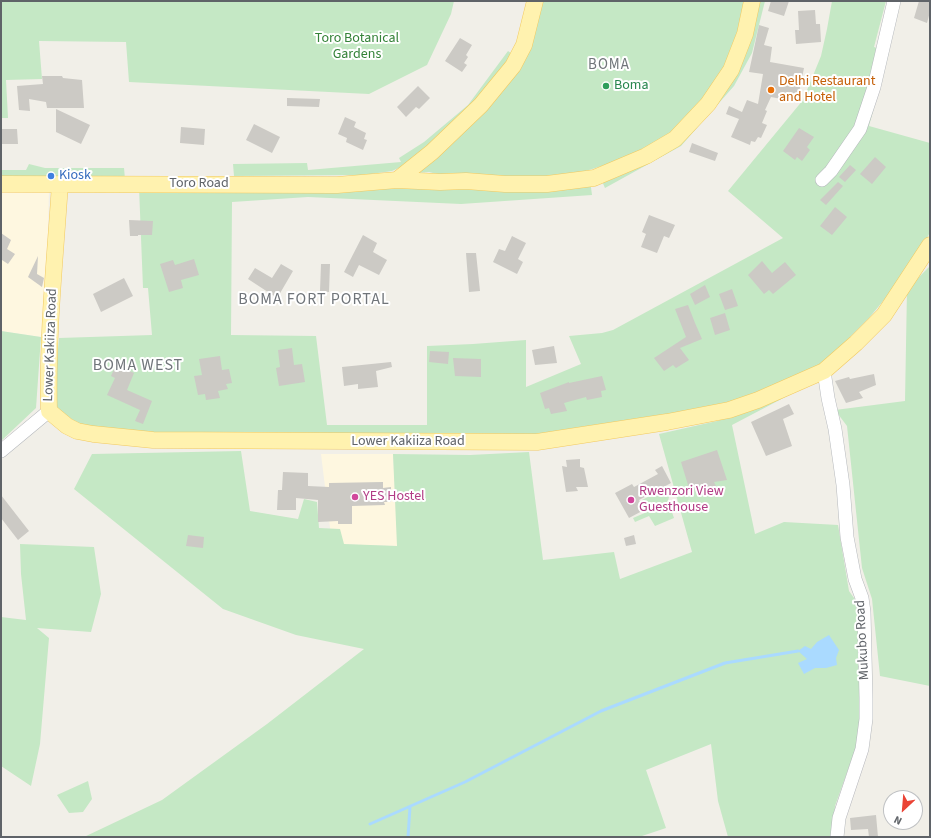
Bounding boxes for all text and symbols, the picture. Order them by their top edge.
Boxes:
park label: Toro Botanical Gardens [315,31,399,64]
district label: BOMA [588,57,630,75]
place label: Delhi Restaurant and Hotel [779,74,875,106]
place label: Boma [614,78,648,94]
marker: Boma [601,81,611,91]
marker: Delhi Restaurant and Hotel [766,85,776,95]
place label: Kiosk [59,168,91,184]
marker: Kiosk [46,171,56,181]
street label: Toro Road [169,176,229,192]
street label: Lower Kakiiza Road [41,288,61,402]
district label: BOMA FORT PORTAL [238,290,390,310]
district label: BOMA WEST [93,356,183,376]
street label: Lower Kakiiza Road [351,434,465,450]
place label: Rwenzori View Guesthouse [639,484,724,516]
place label: YES Hostel [363,489,425,505]
marker: YES Hostel [350,492,360,502]
marker: Rwenzori View Guesthouse [626,495,636,505]
street label: Mukubo Road [853,599,873,681]
north arrow [883,790,923,830]
text: N [891,812,905,829]

